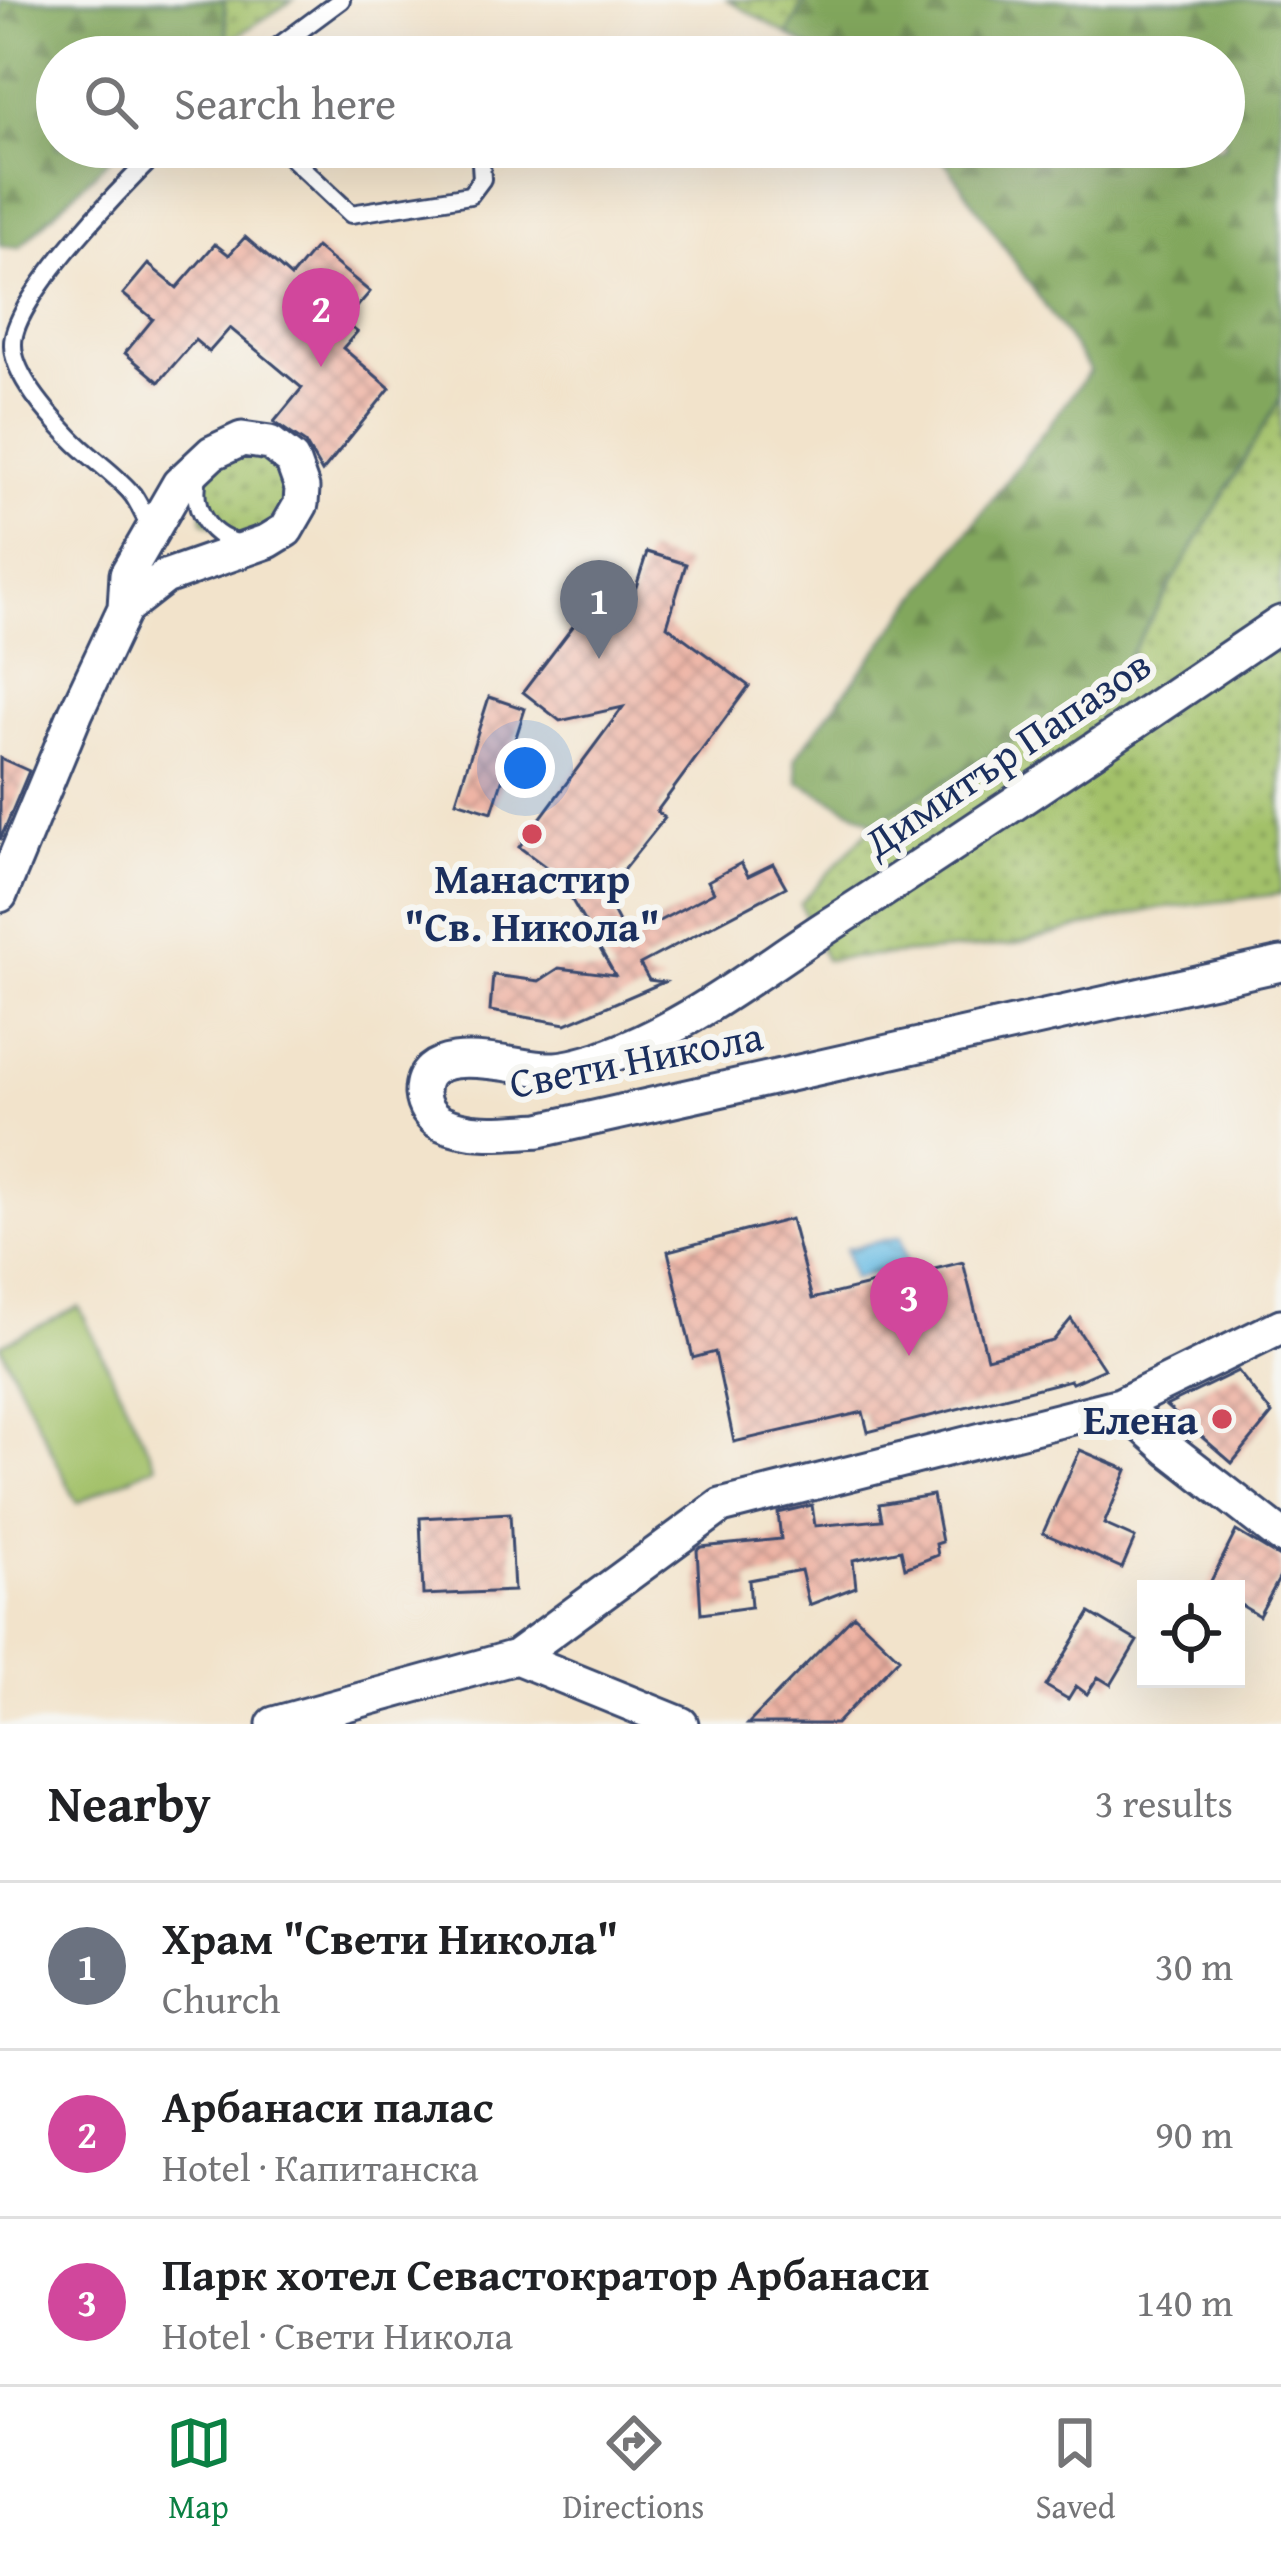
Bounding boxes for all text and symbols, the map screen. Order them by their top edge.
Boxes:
search box [36,36,1245,168]
icon: search [78,69,144,135]
text: Search here [174,70,396,135]
pin: 2 [282,268,360,367]
pin: 1 [560,560,638,659]
street label: Димитър Папазов [850,634,1162,872]
your location [495,738,555,798]
marker: Манастир "Св. Никола" [519,821,545,847]
place label: Манастир "Св. Никола" [404,847,660,956]
street label: Свети Никола [504,1004,768,1113]
pin: 3 [870,1257,948,1356]
place label: Елена [1083,1388,1198,1449]
marker: Елена [1209,1406,1235,1432]
map controls [1137,1580,1245,1688]
button: locate [1137,1580,1245,1688]
text: Nearby [48,1765,211,1840]
text: 3 results [1095,1774,1233,1831]
text: Храм "Свети Никола" [162,1905,619,1970]
text: 1 [77,1937,97,1994]
text: 30 m [1155,1937,1233,1994]
text: Church [162,1970,280,2027]
text: Арбанаси палас [162,2073,493,2138]
text: 2 [77,2105,97,2162]
text: 90 m [1155,2105,1233,2162]
text: Hotel · Капитанска [162,2138,478,2195]
text: Парк хотел Севастократор Арбанаси [162,2241,929,2306]
text: 3 [77,2273,97,2330]
text: 140 m [1136,2273,1233,2330]
text: Hotel · Свети Никола [162,2306,513,2363]
tab: Map [166,2410,232,2530]
tab: Directions [563,2410,704,2530]
tab: Saved [1036,2410,1115,2530]

